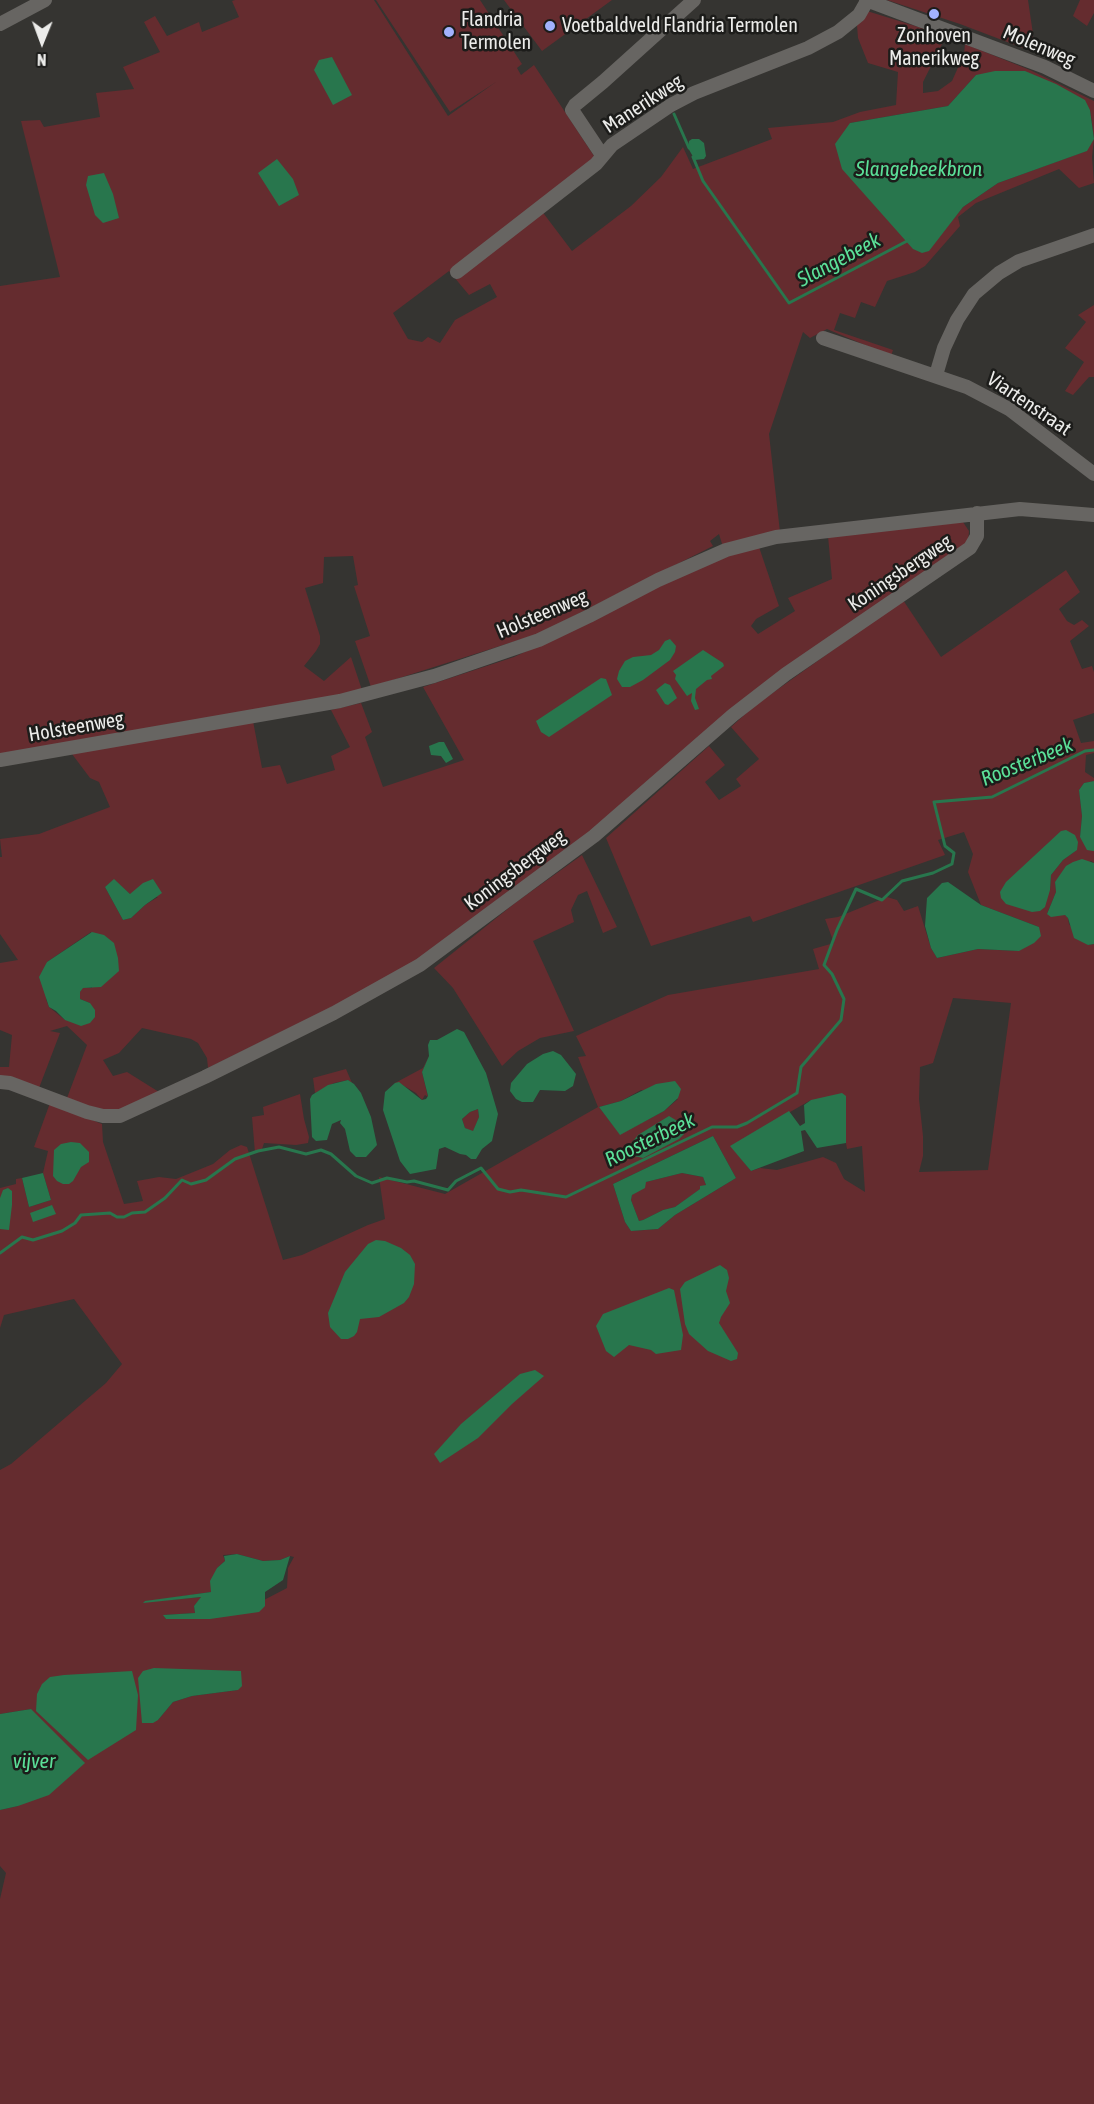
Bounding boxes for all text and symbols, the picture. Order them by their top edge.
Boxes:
marker: Zonhoven Manerikweg [927,7,941,21]
place label: Flandria Termolen [461,8,531,55]
north arrow [12,12,72,72]
place label: Voetbaldveld Flandria Termolen [562,14,798,38]
marker: Voetbaldveld Flandria Termolen [543,19,557,33]
street label: Molenweg [999,20,1079,72]
place label: Zonhoven Manerikweg [889,24,979,71]
marker: Flandria Termolen [442,25,456,39]
text: N [37,51,47,69]
street label: Manerikweg [599,69,687,139]
water label: Slangebeekbron [856,156,982,182]
water label: Slangebeek [793,228,885,292]
street label: Viartenstraat [982,367,1076,441]
street label: Koningsbergweg [843,529,957,617]
street label: Holsteenweg [493,584,591,644]
street label: Holsteenweg [27,707,125,747]
water label: Roosterbeek [977,732,1077,792]
street label: Koningsbergweg [460,824,570,916]
water label: Roosterbeek [601,1107,699,1173]
water label: vijver [13,1748,55,1774]

